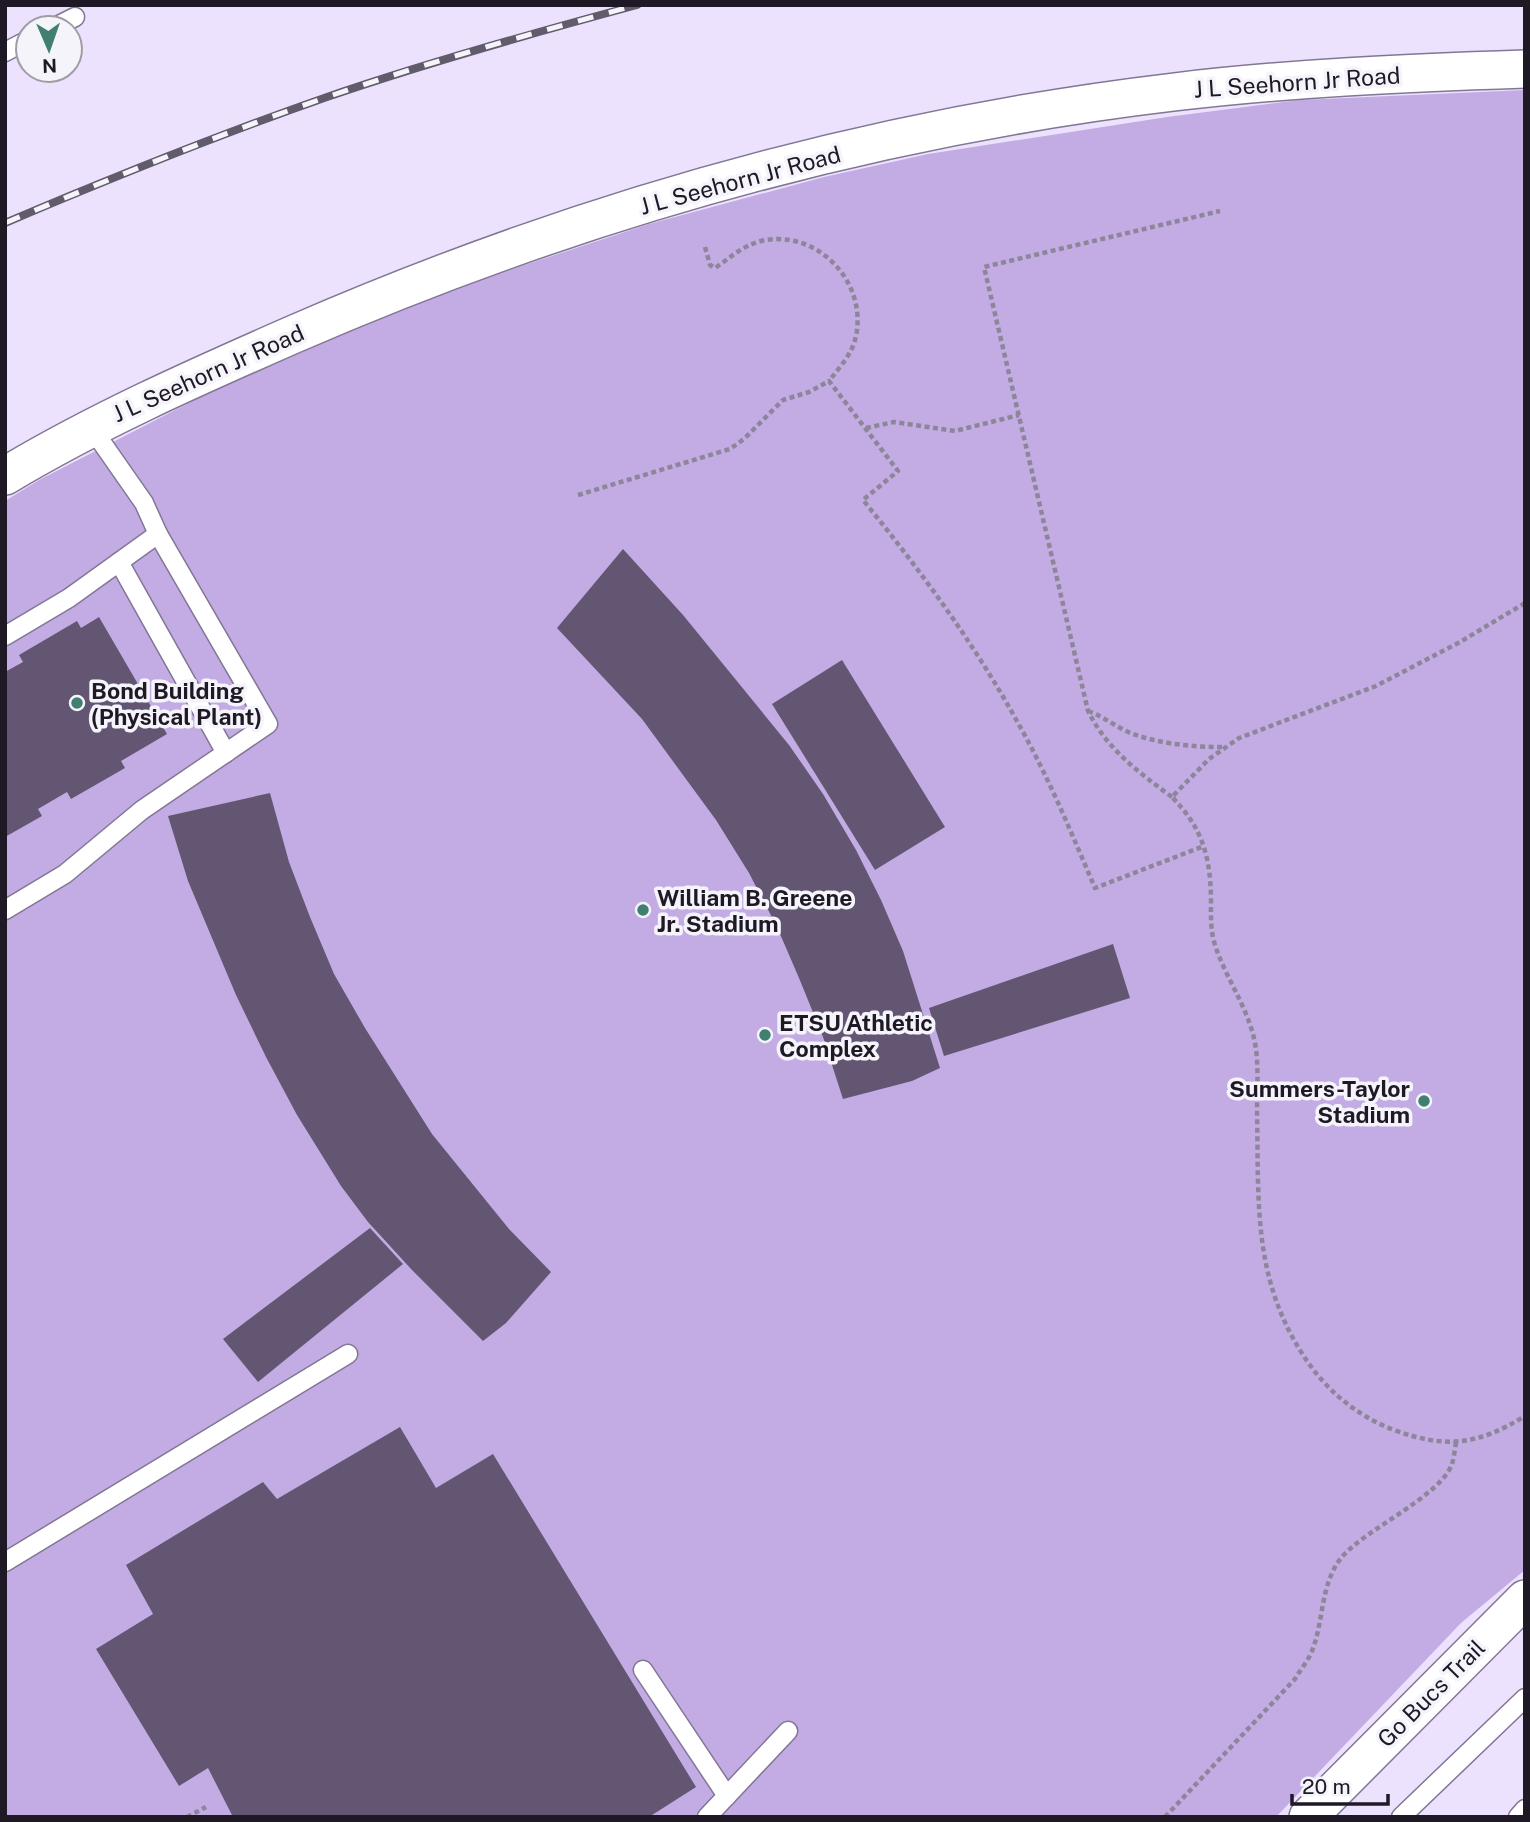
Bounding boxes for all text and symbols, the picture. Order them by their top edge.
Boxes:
north arrow [14,14,84,84]
text: N [42,55,57,77]
street label: J L Seehorn Jr Road [1193,61,1401,103]
street label: J L Seehorn Jr Road [637,140,843,220]
street label: J L Seehorn Jr Road [108,319,308,427]
place label: Bond Building (Physical Plant) [91,677,262,730]
marker: Bond Building (Physical Plant) [69,695,85,711]
place label: William B. Greene Jr. Stadium [657,884,853,937]
marker: William B. Greene Jr. Stadium [635,902,651,918]
place label: ETSU Athletic Complex [779,1009,933,1062]
marker: ETSU Athletic Complex [757,1027,773,1043]
place label: Summers-Taylor Stadium [1229,1075,1410,1128]
marker: Summers-Taylor Stadium [1416,1093,1432,1109]
street label: Go Bucs Trail [1372,1634,1490,1752]
scale bar [1292,1762,1388,1806]
text: 20 m [1302,1774,1351,1799]

